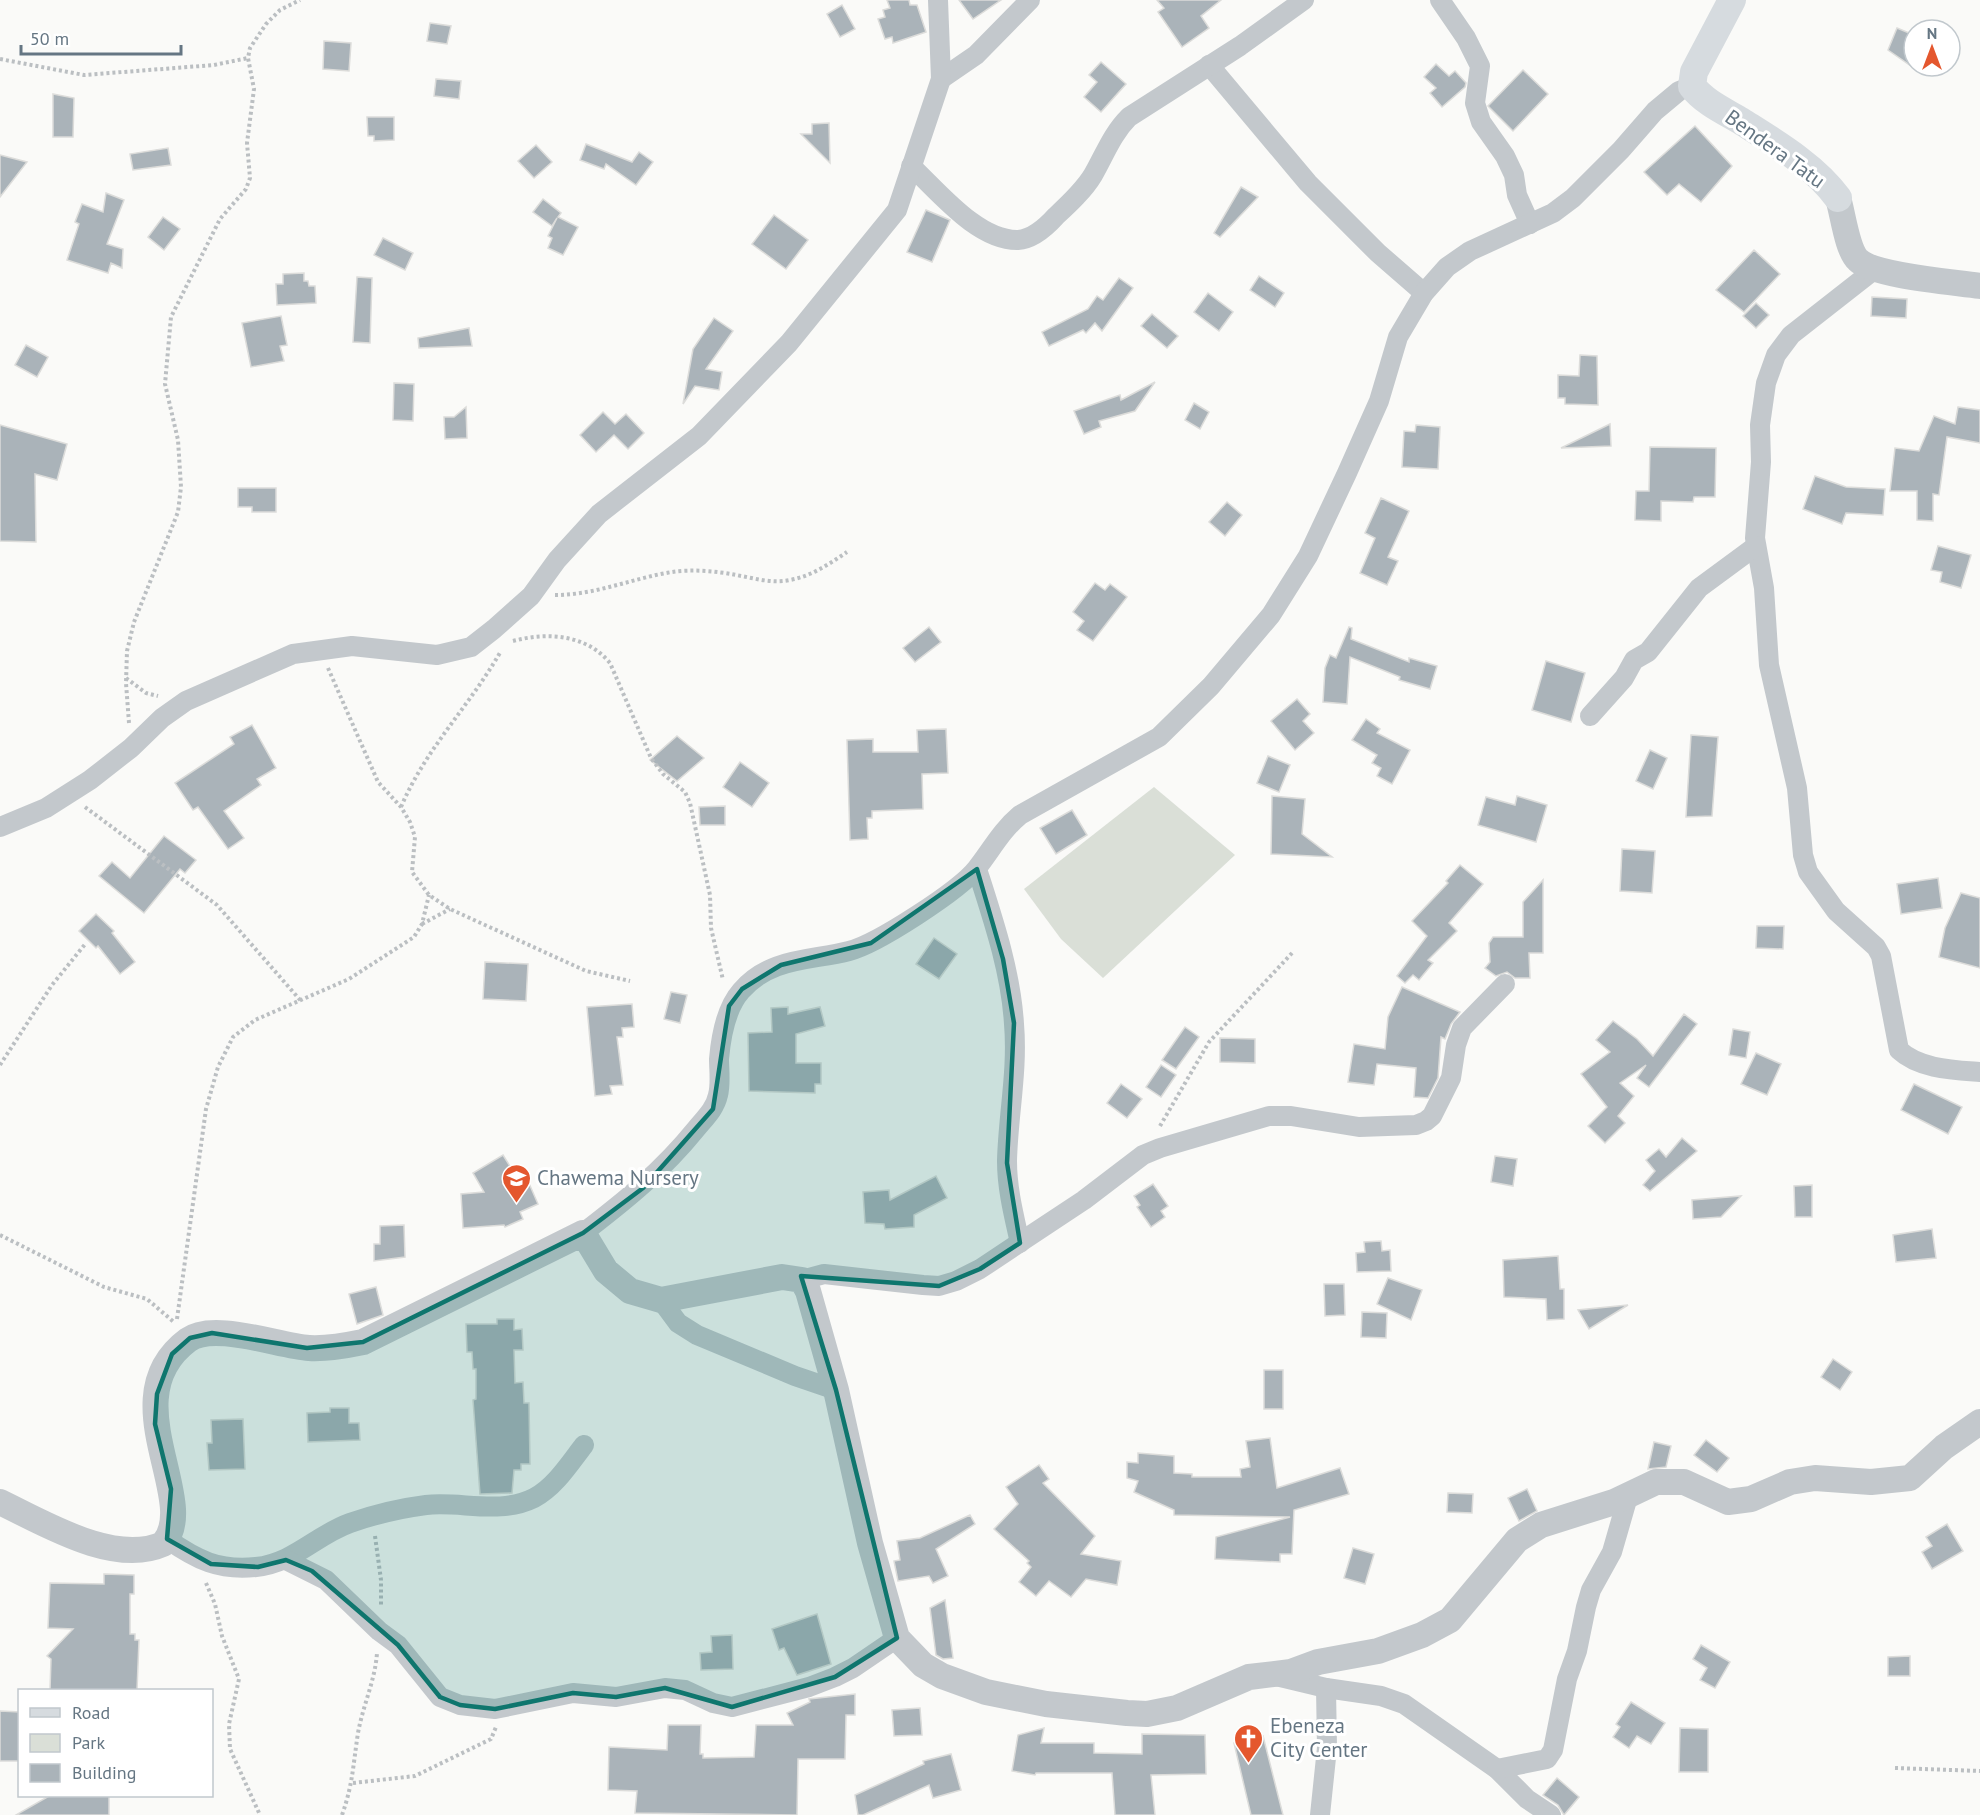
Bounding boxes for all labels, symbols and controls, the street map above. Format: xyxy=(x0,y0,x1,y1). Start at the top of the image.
scale bar xyxy=(21,18,182,56)
north arrow xyxy=(1902,18,1962,78)
text: N xyxy=(1927,23,1937,43)
text: 50 m xyxy=(30,27,69,50)
street label: Bendera Tatu xyxy=(1720,103,1831,194)
school or university icon: Chawema Nursery xyxy=(500,1162,532,1204)
place label: Chawema Nursery xyxy=(537,1164,699,1191)
legend xyxy=(18,1689,213,1797)
text: Road xyxy=(72,1701,110,1724)
place label: Ebeneza City Center xyxy=(1270,1712,1367,1763)
church icon: Ebeneza City Center xyxy=(1233,1722,1265,1764)
text: Park xyxy=(72,1731,105,1754)
text: Building xyxy=(72,1761,136,1784)

